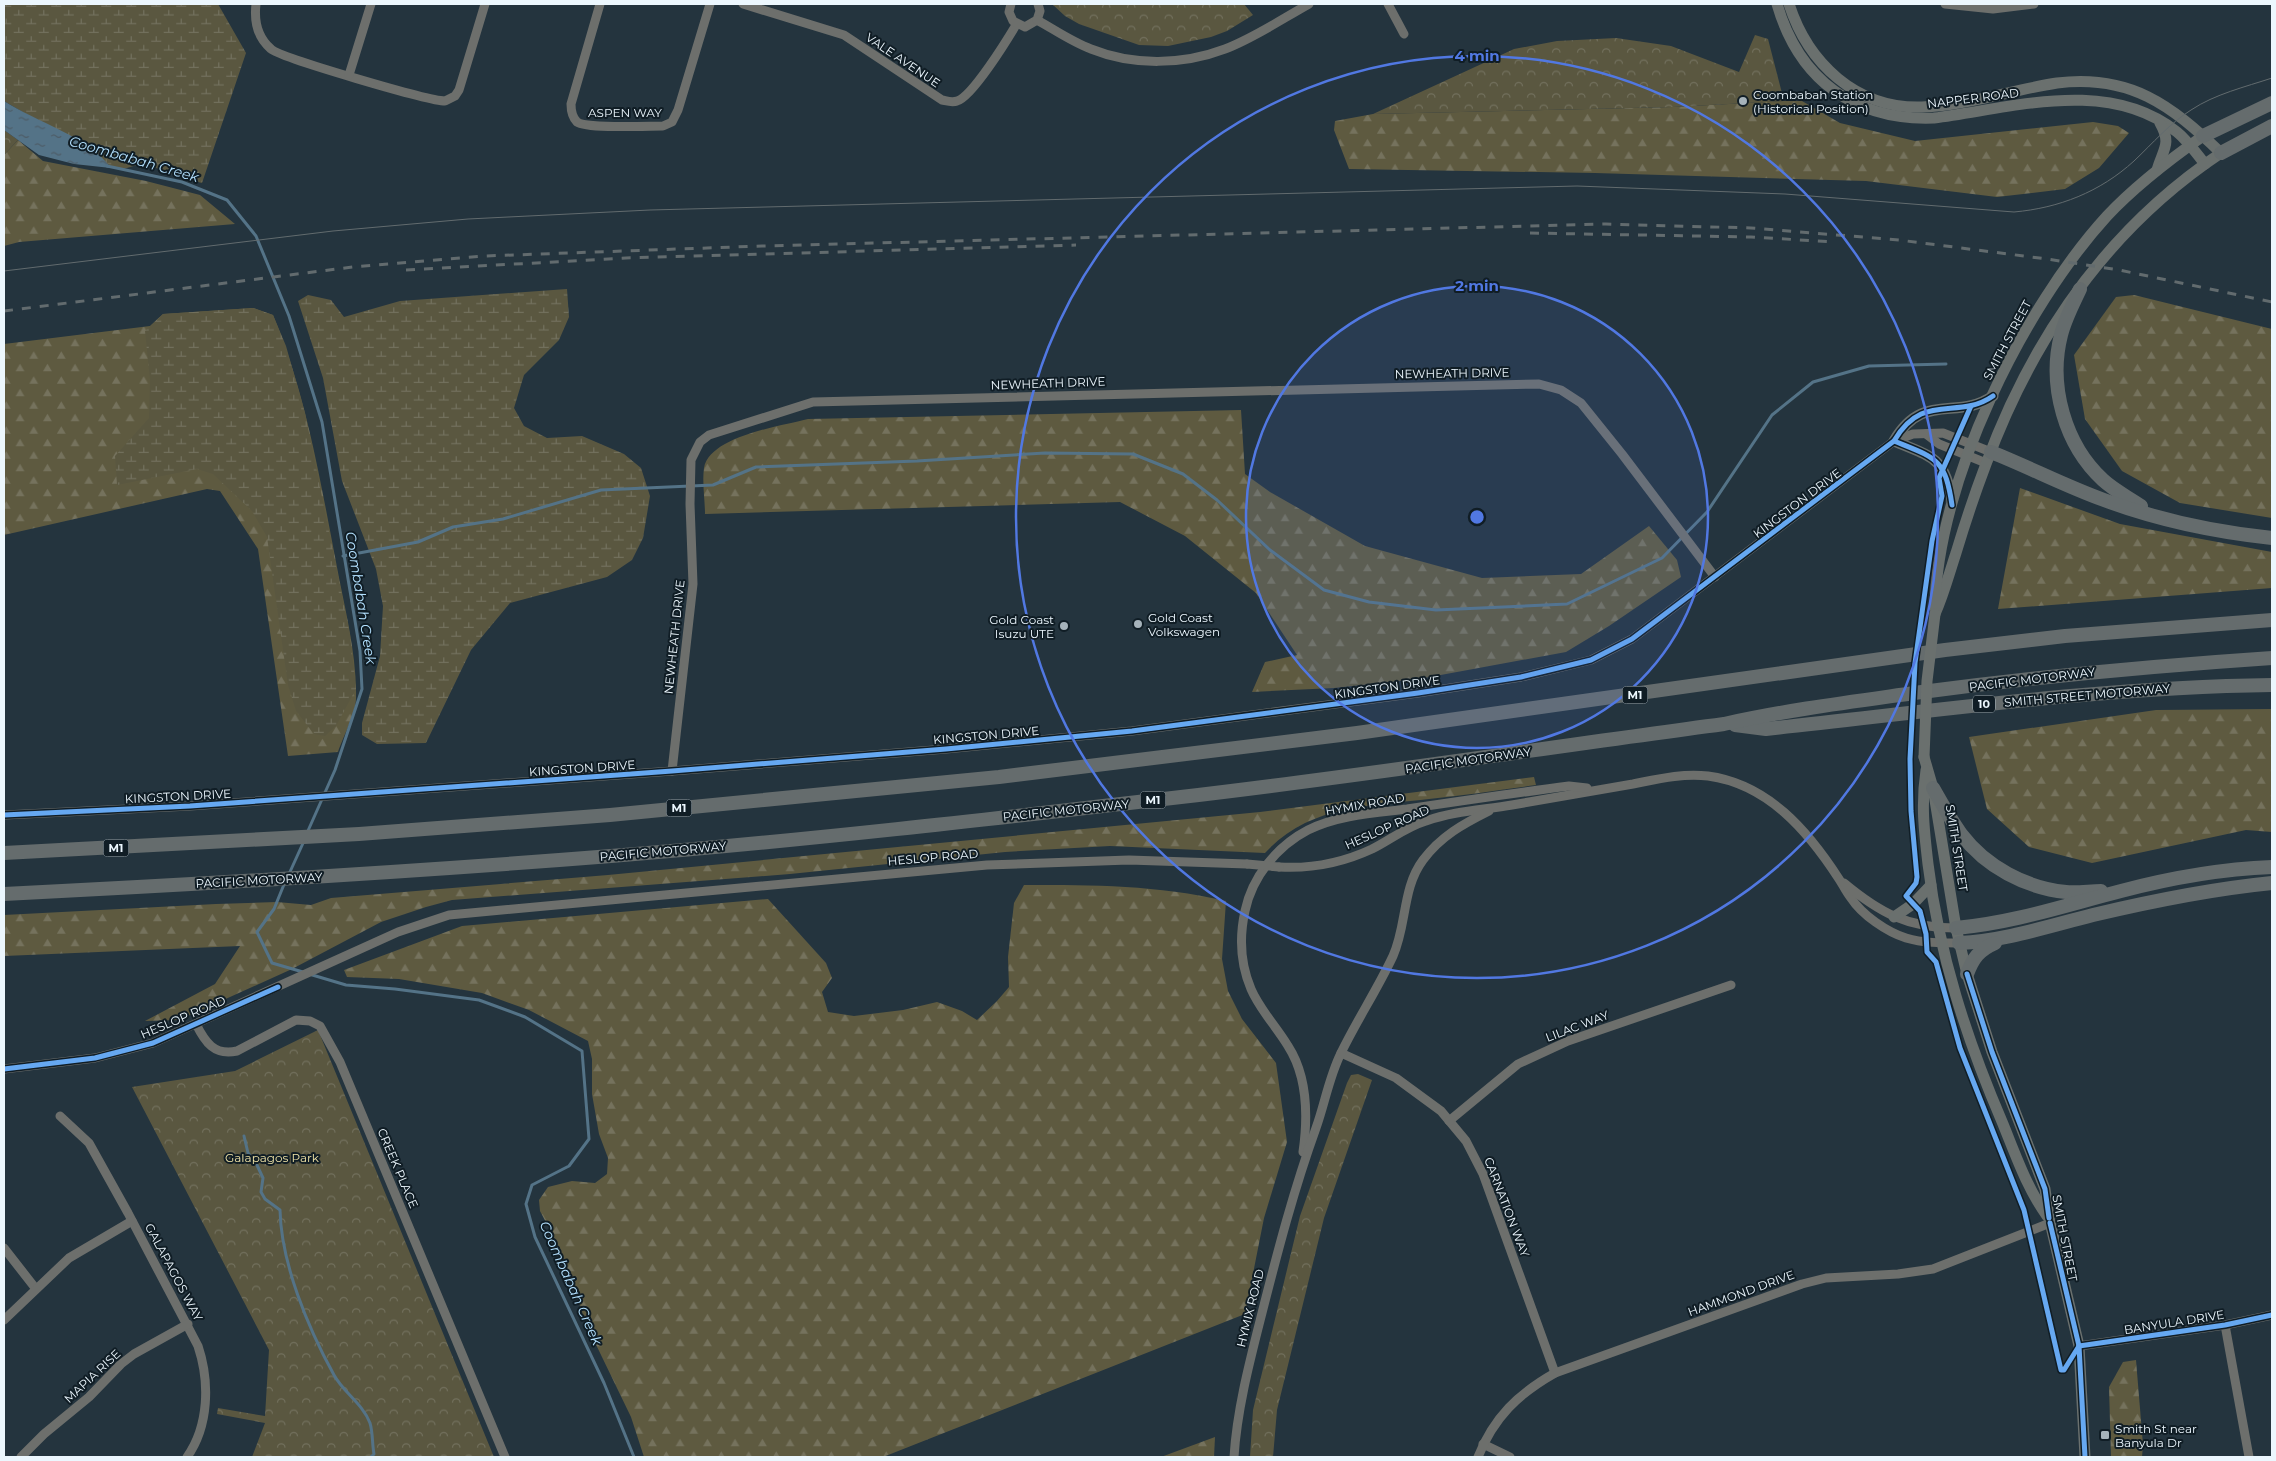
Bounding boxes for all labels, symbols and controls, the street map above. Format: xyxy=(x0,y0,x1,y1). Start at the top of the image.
street label: VALE AVENUE xyxy=(863,30,943,90)
text: 4 min xyxy=(1454,46,1500,65)
street label: NAPPER ROAD xyxy=(1926,85,2020,111)
place label: Coombabah Station (Historical Position) xyxy=(1753,87,1873,116)
marker: Coombabah Station (Historical Position) xyxy=(1737,95,1749,107)
street label: ASPEN WAY xyxy=(588,105,662,120)
water label: Coombabah Creek xyxy=(67,132,202,186)
text: 2 min xyxy=(1455,276,1499,295)
street label: SMITH STREET xyxy=(1980,298,2034,382)
street label: NEWHEATH DRIVE xyxy=(1394,364,1510,382)
street label: NEWHEATH DRIVE xyxy=(990,374,1106,392)
street label: KINGSTON DRIVE xyxy=(1750,465,1844,541)
centre of rings xyxy=(1468,508,1486,526)
water label: Coombabah Creek xyxy=(342,530,380,666)
street label: NEWHEATH DRIVE xyxy=(661,579,687,695)
place label: Gold Coast Volkswagen xyxy=(1148,610,1220,639)
place label: Gold Coast Isuzu UTE xyxy=(989,612,1054,641)
marker: Gold Coast Volkswagen xyxy=(1132,618,1144,630)
marker: Gold Coast Isuzu UTE xyxy=(1058,620,1070,632)
street label: PACIFIC MOTORWAY xyxy=(1968,664,2096,694)
street label: KINGSTON DRIVE xyxy=(1333,672,1441,702)
street label: SMITH STREET MOTORWAY xyxy=(2003,680,2171,710)
road number: M1 xyxy=(1622,686,1648,704)
road number: 10 xyxy=(1973,696,1995,712)
street label: KINGSTON DRIVE xyxy=(932,723,1040,747)
street label: PACIFIC MOTORWAY xyxy=(1404,744,1532,776)
street label: KINGSTON DRIVE xyxy=(528,757,636,779)
street label: KINGSTON DRIVE xyxy=(124,786,232,806)
street label: HYMIX ROAD xyxy=(1324,790,1406,818)
road number: M1 xyxy=(1140,792,1166,808)
street label: PACIFIC MOTORWAY xyxy=(1002,796,1130,824)
road number: M1 xyxy=(666,800,692,816)
street label: HESLOP ROAD xyxy=(1342,802,1432,852)
street label: SMITH STREET xyxy=(1943,803,1971,893)
street label: PACIFIC MOTORWAY xyxy=(599,838,727,864)
road number: M1 xyxy=(104,840,128,856)
street label: HESLOP ROAD xyxy=(887,846,979,868)
street label: PACIFIC MOTORWAY xyxy=(195,869,323,891)
street label: HESLOP ROAD xyxy=(138,992,228,1042)
street label: LILAC WAY xyxy=(1543,1007,1611,1045)
street label: CREEK PLACE xyxy=(374,1126,422,1210)
park label: Galapagos Park xyxy=(225,1150,320,1165)
street label: CARNATION WAY xyxy=(1481,1155,1533,1259)
street label: SMITH STREET xyxy=(2049,1193,2081,1283)
water label: Coombabah Creek xyxy=(536,1218,607,1348)
street label: GALAPAGOS WAY xyxy=(142,1221,206,1324)
street label: HYMIX ROAD xyxy=(1233,1267,1267,1349)
street label: HAMMOND DRIVE xyxy=(1686,1267,1796,1319)
street label: BANYULA DRIVE xyxy=(2123,1307,2225,1337)
street label: MAPIA RISE xyxy=(61,1346,123,1406)
place label: Smith St near Banyula Dr xyxy=(2115,1421,2197,1450)
marker: Smith St near Banyula Dr xyxy=(2099,1429,2111,1441)

